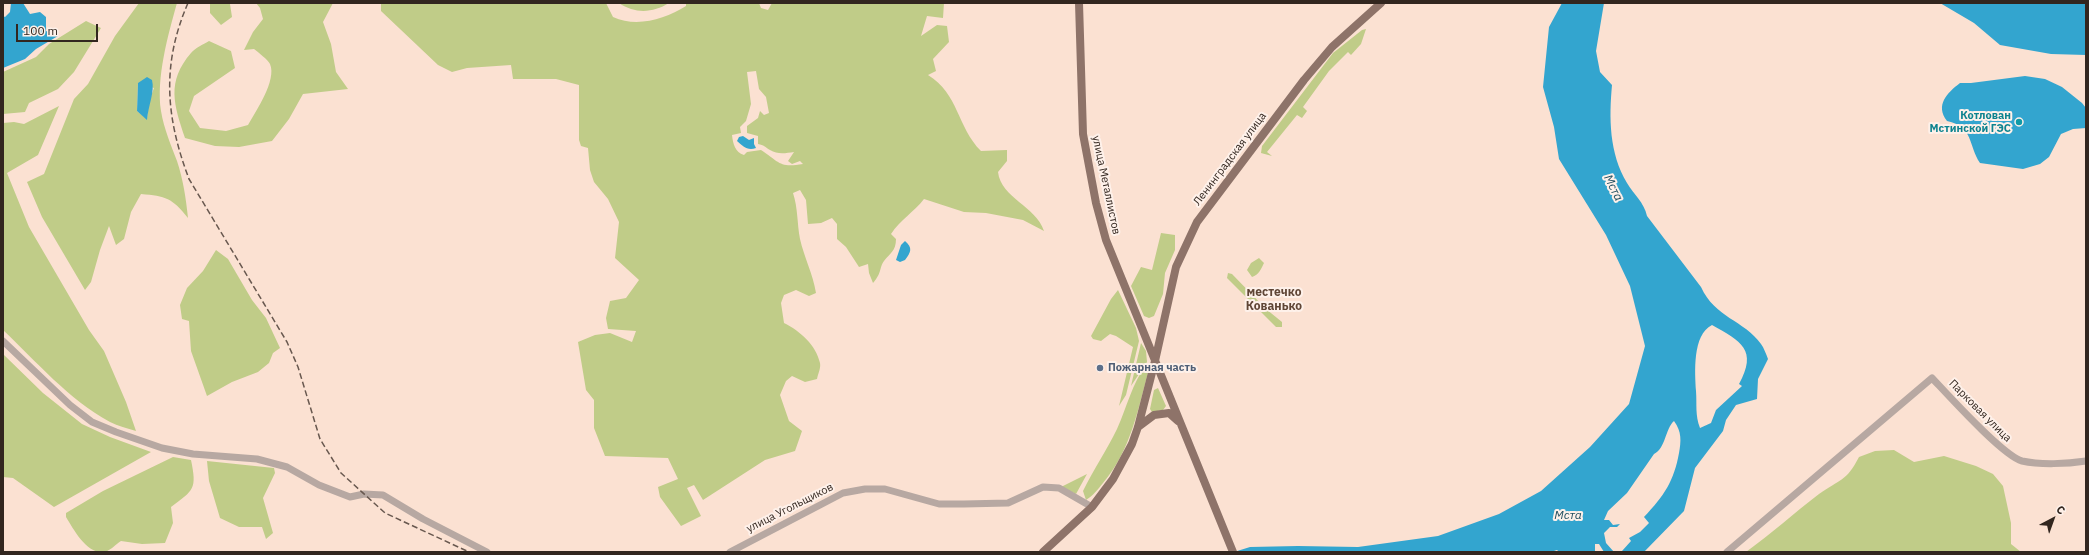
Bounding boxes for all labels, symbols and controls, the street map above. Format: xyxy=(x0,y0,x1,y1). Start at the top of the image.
scale bar xyxy=(18,16,100,42)
text: 100 m xyxy=(23,23,58,38)
place label: Котлован Мстинской ГЭС xyxy=(1930,109,2011,135)
street label: Ленинградская улица xyxy=(1191,110,1269,208)
marker: Котлован Мстинской ГЭС xyxy=(2014,117,2024,127)
street label: улица Металлистов xyxy=(1089,134,1123,236)
water label: Мста xyxy=(1600,172,1626,204)
district label: местечко Кованько xyxy=(1246,286,1302,314)
place label: Пожарная часть xyxy=(1108,361,1196,375)
marker: Пожарная часть xyxy=(1095,363,1105,373)
street label: Парковая улица xyxy=(1946,377,2014,445)
street label: улица Угольщиков xyxy=(744,480,836,536)
north arrow xyxy=(2033,499,2073,539)
text: С xyxy=(2054,502,2068,518)
water label: Мста xyxy=(1554,509,1582,523)

